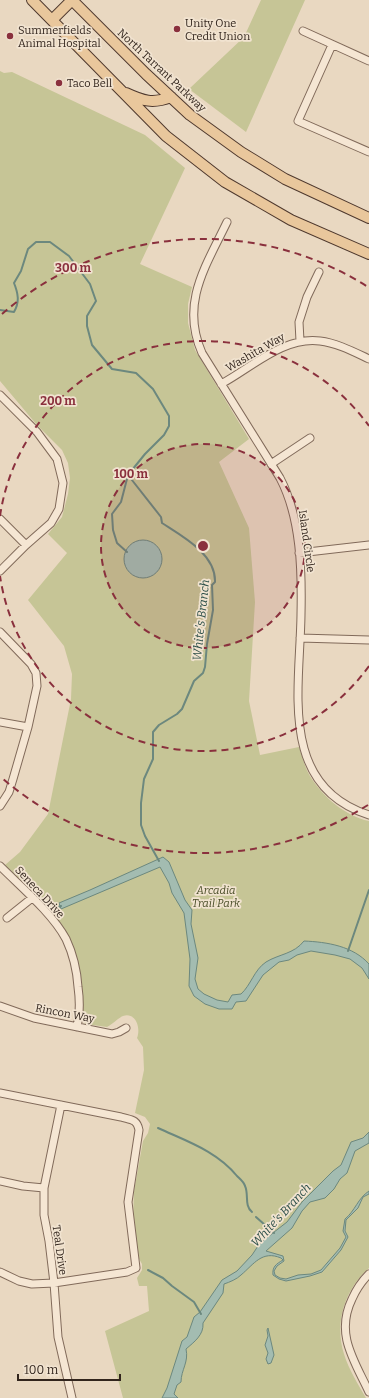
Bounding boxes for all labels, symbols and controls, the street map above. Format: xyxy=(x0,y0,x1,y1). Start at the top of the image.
place label: Unity One Credit Union xyxy=(185,17,250,43)
place label: Summerfields Animal Hospital xyxy=(18,24,101,50)
marker: Unity One Credit Union xyxy=(172,24,182,34)
street label: North Tarrant Parkway xyxy=(115,26,209,115)
marker: Summerfields Animal Hospital xyxy=(5,31,15,41)
place label: Taco Bell xyxy=(67,77,112,90)
marker: Taco Bell xyxy=(54,78,64,88)
text: 300 m xyxy=(55,261,91,275)
street label: Washita Way xyxy=(224,330,287,374)
text: 200 m xyxy=(40,394,76,408)
text: 100 m xyxy=(114,467,149,481)
street label: Island Circle xyxy=(296,509,317,573)
centre of rings xyxy=(196,539,210,553)
water label: White's Branch xyxy=(190,579,212,661)
street label: Seneca Drive xyxy=(12,864,67,921)
park label: Arcadia Trail Park xyxy=(192,884,241,910)
street label: Rincon Way xyxy=(34,1001,96,1026)
water label: White's Branch xyxy=(248,1180,314,1250)
street label: Teal Drive xyxy=(50,1224,69,1276)
scale bar xyxy=(18,1356,120,1382)
text: 100 m xyxy=(24,1363,59,1377)

